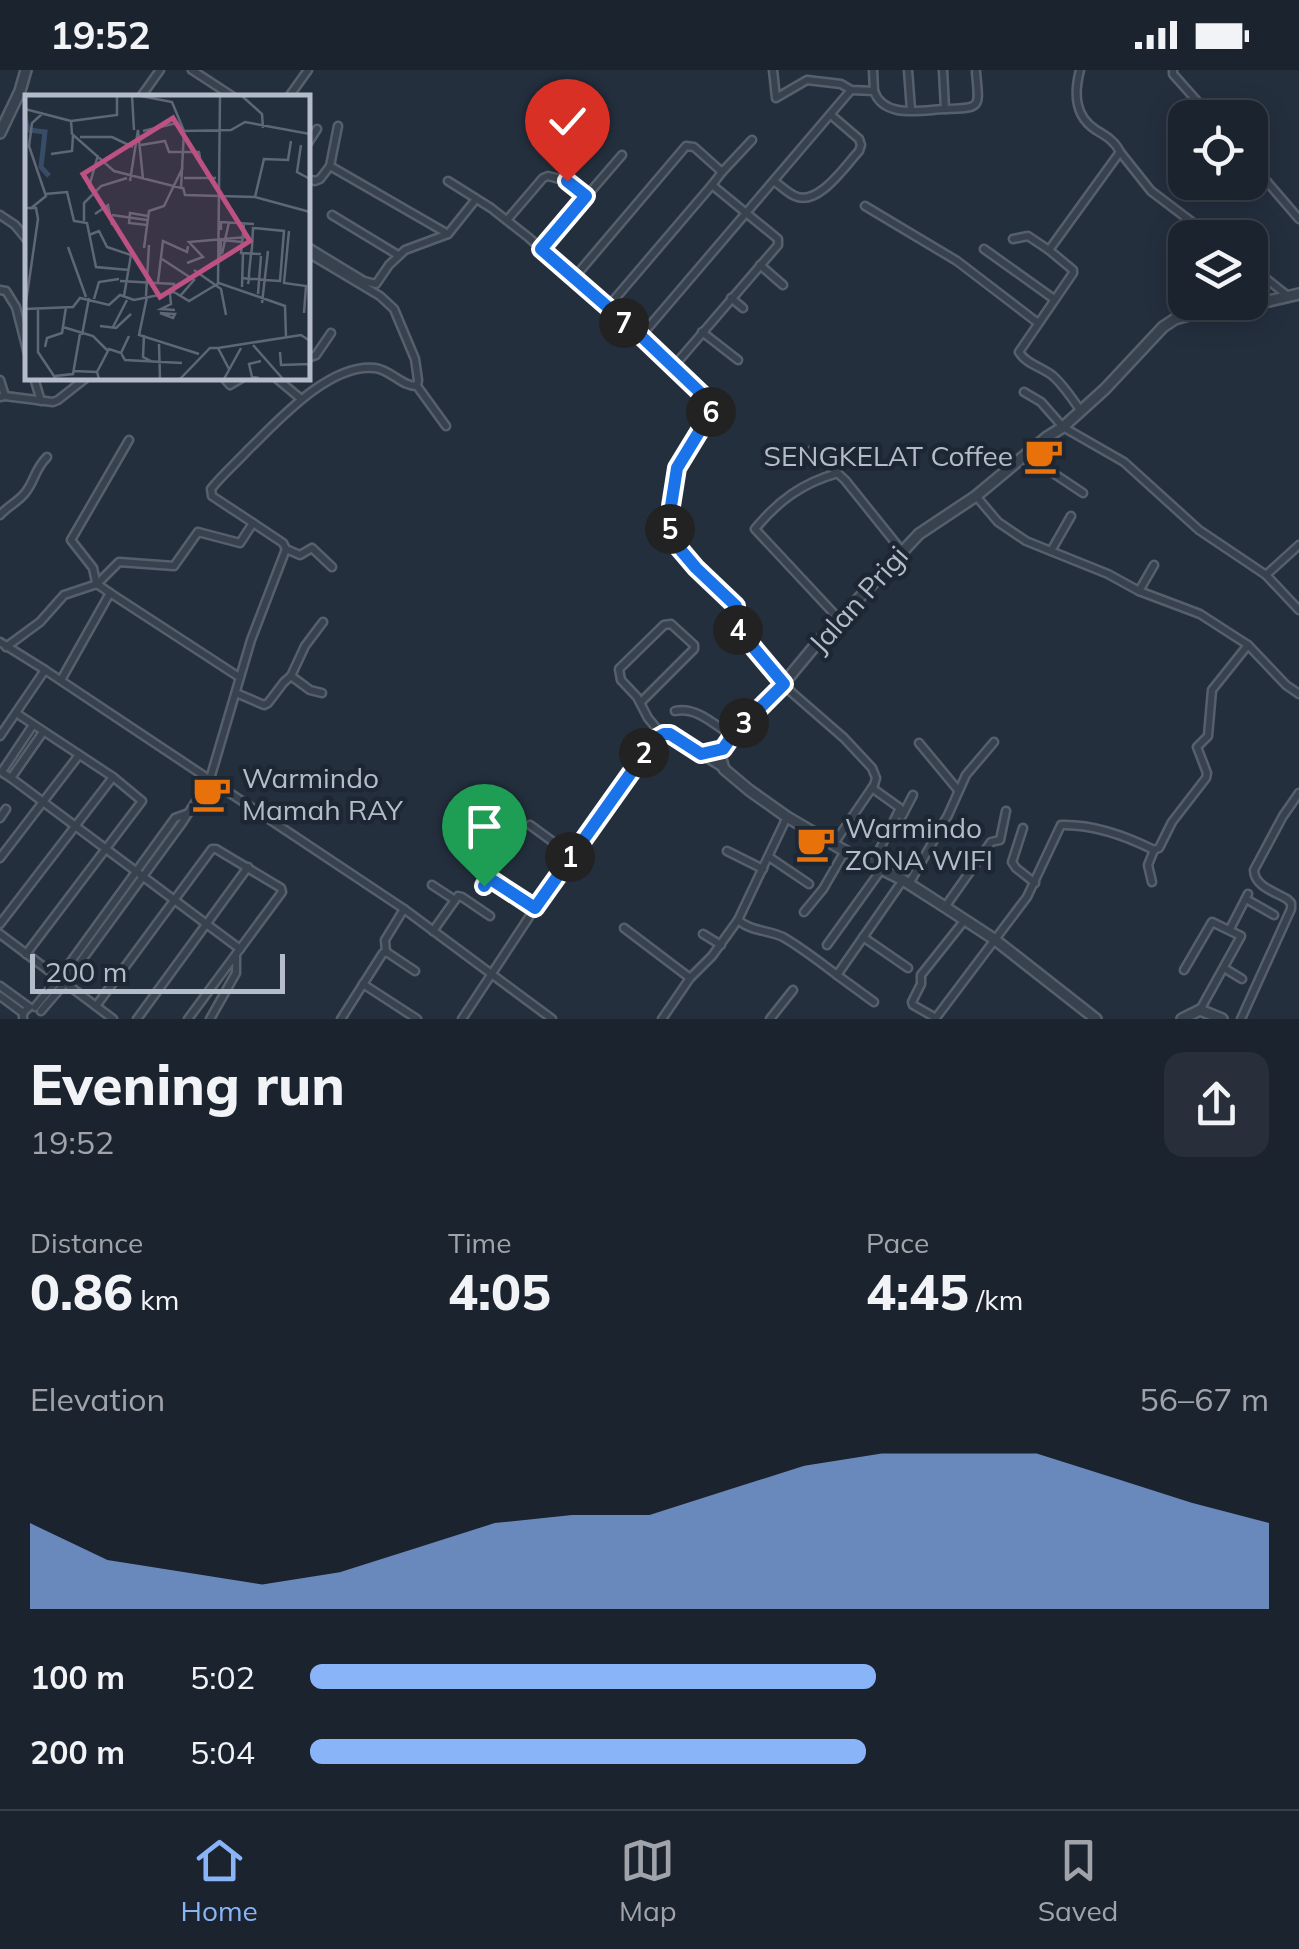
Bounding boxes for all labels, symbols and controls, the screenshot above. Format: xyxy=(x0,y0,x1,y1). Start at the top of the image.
text: 19:52 xyxy=(50,11,151,59)
pin xyxy=(525,79,610,182)
icon: check xyxy=(540,94,595,149)
inset map xyxy=(25,95,310,380)
map controls xyxy=(1168,100,1268,320)
button: locate xyxy=(1168,100,1268,200)
button: layers xyxy=(1168,220,1268,320)
pin: 7 xyxy=(599,298,649,348)
text: 7 xyxy=(616,305,632,340)
pin: 6 xyxy=(686,387,736,437)
text: 6 xyxy=(703,394,719,429)
cafe icon: SENGKELAT Coffee xyxy=(1022,434,1064,476)
place label: SENGKELAT Coffee xyxy=(764,438,1013,473)
pin: 5 xyxy=(645,504,695,554)
text: 5 xyxy=(662,511,678,546)
street label: Jalan Prigi xyxy=(801,538,915,660)
pin: 4 xyxy=(713,605,763,655)
text: 4 xyxy=(730,612,746,647)
pin: 3 xyxy=(719,698,769,748)
text: 3 xyxy=(736,705,752,740)
pin: 2 xyxy=(619,728,669,778)
text: 2 xyxy=(636,735,652,770)
place label: Warmindo Mamah RAY xyxy=(242,760,404,827)
cafe icon: Warmindo Mamah RAY xyxy=(191,772,233,814)
pin xyxy=(442,784,527,887)
icon: arrive xyxy=(457,799,512,854)
place label: Warmindo ZONA WIFI xyxy=(845,810,993,877)
cafe icon: Warmindo ZONA WIFI xyxy=(794,822,836,864)
pin: 1 xyxy=(545,832,595,882)
text: 1 xyxy=(562,839,578,874)
scale bar xyxy=(30,949,285,994)
text: 200 m xyxy=(45,954,127,989)
text: Evening run xyxy=(30,1050,345,1119)
button: share xyxy=(1164,1052,1269,1157)
text: 19:52 xyxy=(30,1122,114,1162)
text: Distance xyxy=(30,1225,143,1260)
text: Time xyxy=(448,1225,511,1260)
text: Pace xyxy=(866,1225,929,1260)
text: 0.86 xyxy=(30,1260,133,1323)
text: 4:05 xyxy=(448,1260,551,1323)
text: 4:45 xyxy=(866,1260,969,1323)
text: km xyxy=(133,1282,179,1317)
text: /km xyxy=(969,1282,1023,1317)
text: Elevation xyxy=(30,1379,165,1419)
text: 56–67 m xyxy=(1140,1379,1269,1419)
text: 100 m xyxy=(30,1657,125,1697)
text: 5:02 xyxy=(190,1657,255,1697)
text: 200 m xyxy=(30,1732,125,1772)
text: 5:04 xyxy=(190,1732,255,1772)
tab: Home xyxy=(181,1833,258,1928)
tab: Map xyxy=(619,1833,677,1928)
tab: Saved xyxy=(1038,1833,1118,1928)

